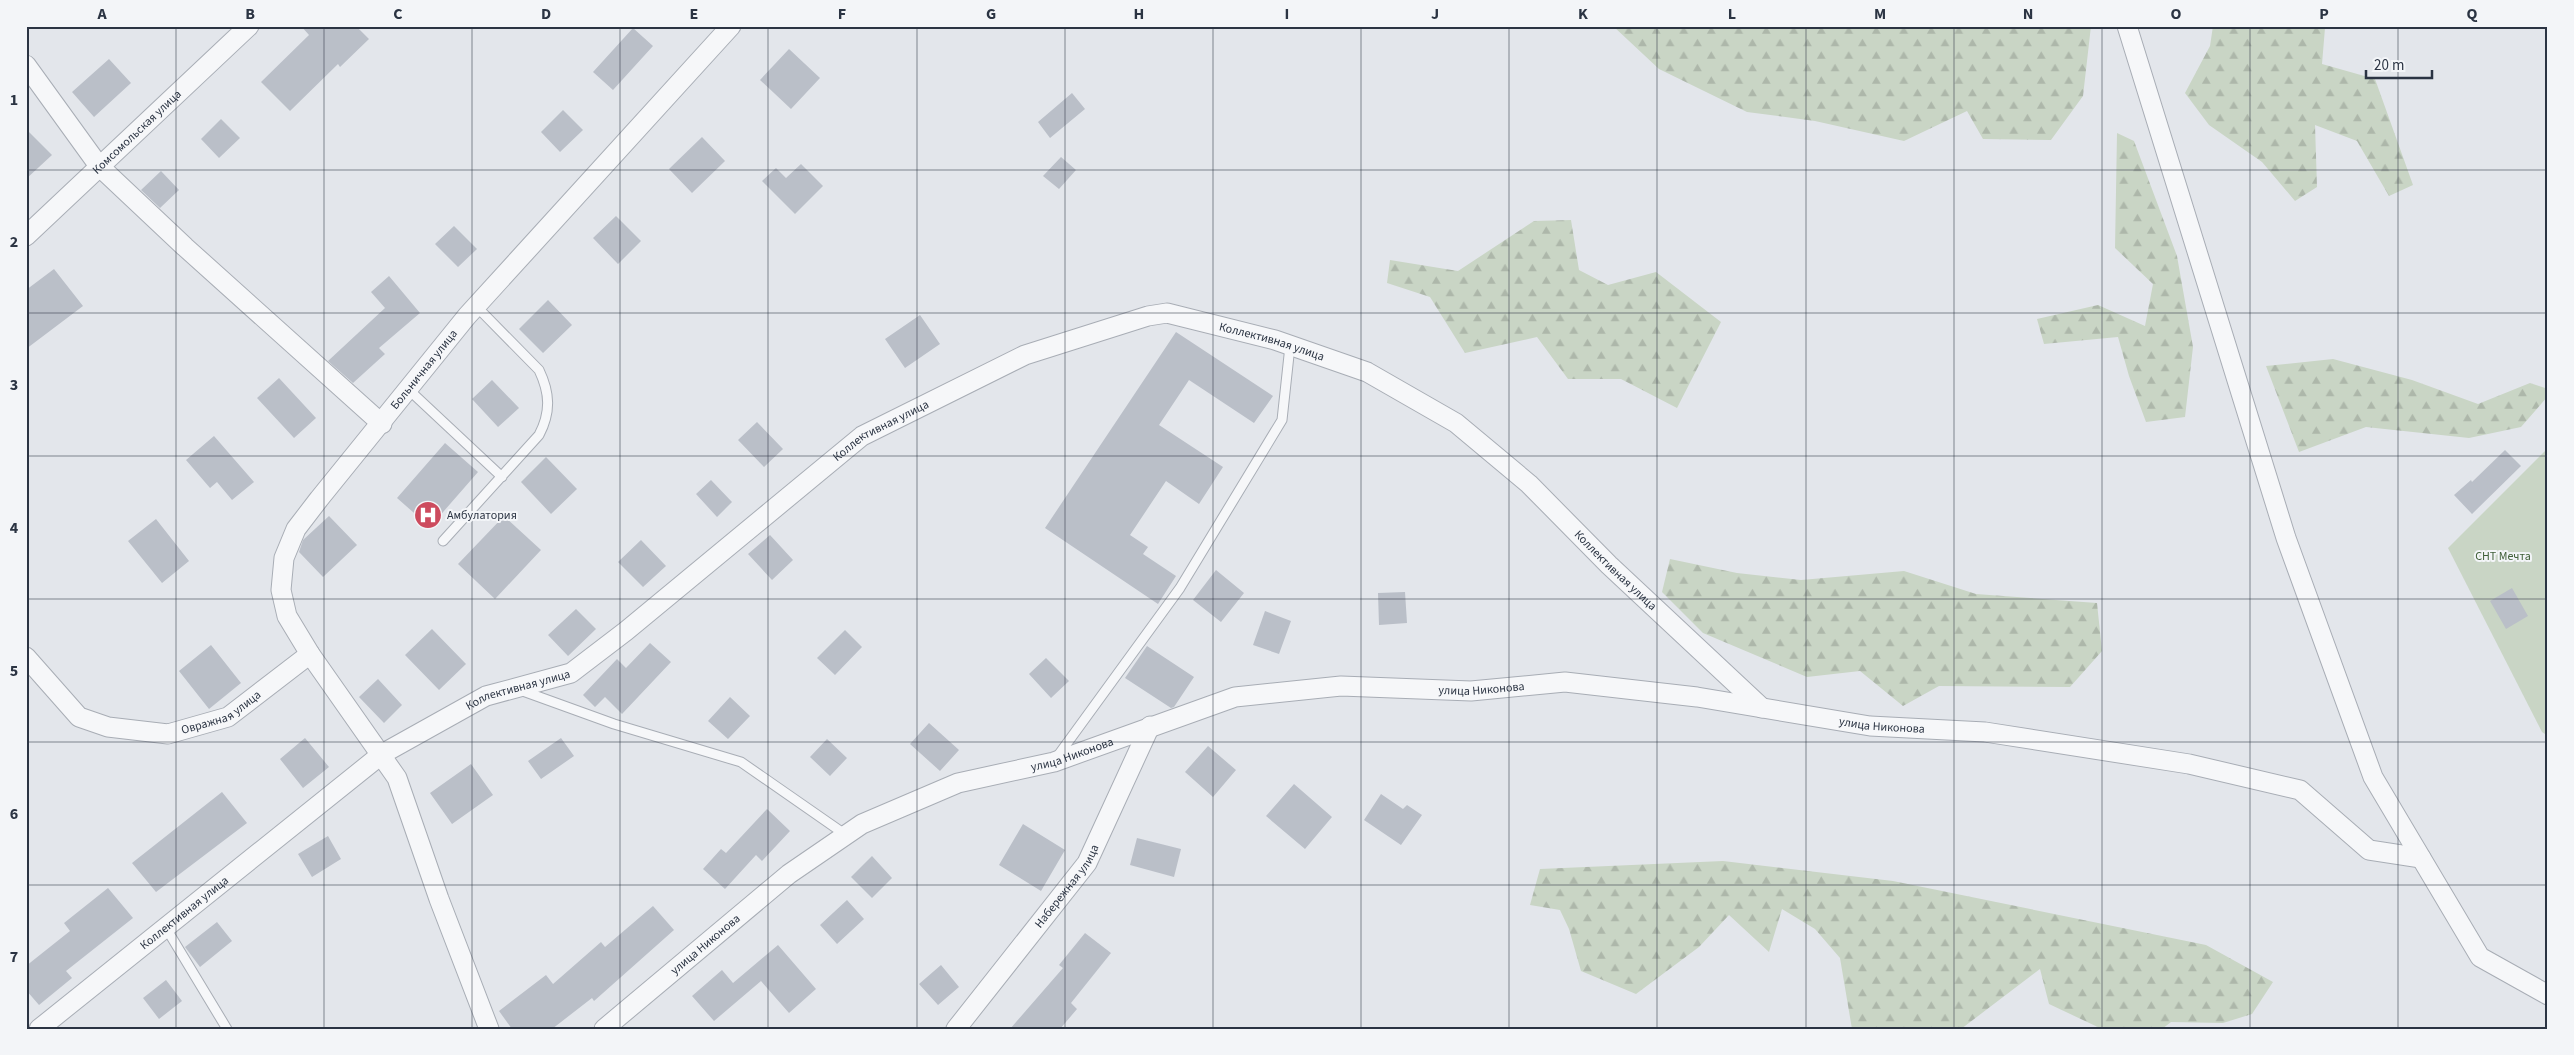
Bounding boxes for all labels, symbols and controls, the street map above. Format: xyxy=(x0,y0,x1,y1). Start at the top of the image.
text: A xyxy=(96,3,107,25)
text: B xyxy=(245,3,255,25)
text: C xyxy=(393,3,403,25)
text: D xyxy=(541,3,551,25)
text: E xyxy=(690,3,698,25)
text: F xyxy=(838,3,846,25)
text: G xyxy=(986,3,996,25)
text: H xyxy=(1134,3,1144,25)
text: I xyxy=(1285,3,1289,25)
text: J xyxy=(1431,3,1439,25)
text: K xyxy=(1578,3,1588,25)
text: L xyxy=(1728,3,1736,25)
text: M xyxy=(1874,3,1886,25)
text: N xyxy=(2023,3,2033,25)
text: O xyxy=(2171,3,2182,25)
text: P xyxy=(2319,3,2329,25)
text: Q xyxy=(2467,3,2478,25)
scale bar xyxy=(2366,48,2433,80)
text: 20 m xyxy=(2374,55,2404,76)
street label: Комсомольская улица xyxy=(88,86,185,178)
text: 1 xyxy=(10,89,18,111)
text: 2 xyxy=(10,231,18,253)
street label: Коллективная улица xyxy=(1217,318,1327,365)
street label: Больничная улица xyxy=(386,326,461,413)
text: 3 xyxy=(10,374,18,396)
street label: Коллективная улица xyxy=(829,396,932,465)
hospital icon: Амбулатория xyxy=(413,500,443,530)
place label: Амбулатория xyxy=(447,507,517,524)
text: 4 xyxy=(10,517,19,539)
street label: Коллективная улица xyxy=(1570,526,1661,614)
park label: СНТ Мечта xyxy=(2475,548,2531,565)
text: 5 xyxy=(10,660,18,682)
street label: Коллективная улица xyxy=(462,665,572,714)
street label: улица Никонова xyxy=(1438,677,1525,700)
street label: Овражная улица xyxy=(179,686,264,738)
street label: улица Никонова xyxy=(1838,712,1925,737)
street label: улица Никонова xyxy=(1029,733,1116,775)
text: 6 xyxy=(10,803,18,825)
street label: Набережная улица xyxy=(1030,842,1103,931)
street label: Коллективная улица xyxy=(136,872,232,953)
street label: улица Никонова xyxy=(667,910,744,978)
text: 7 xyxy=(10,946,18,968)

